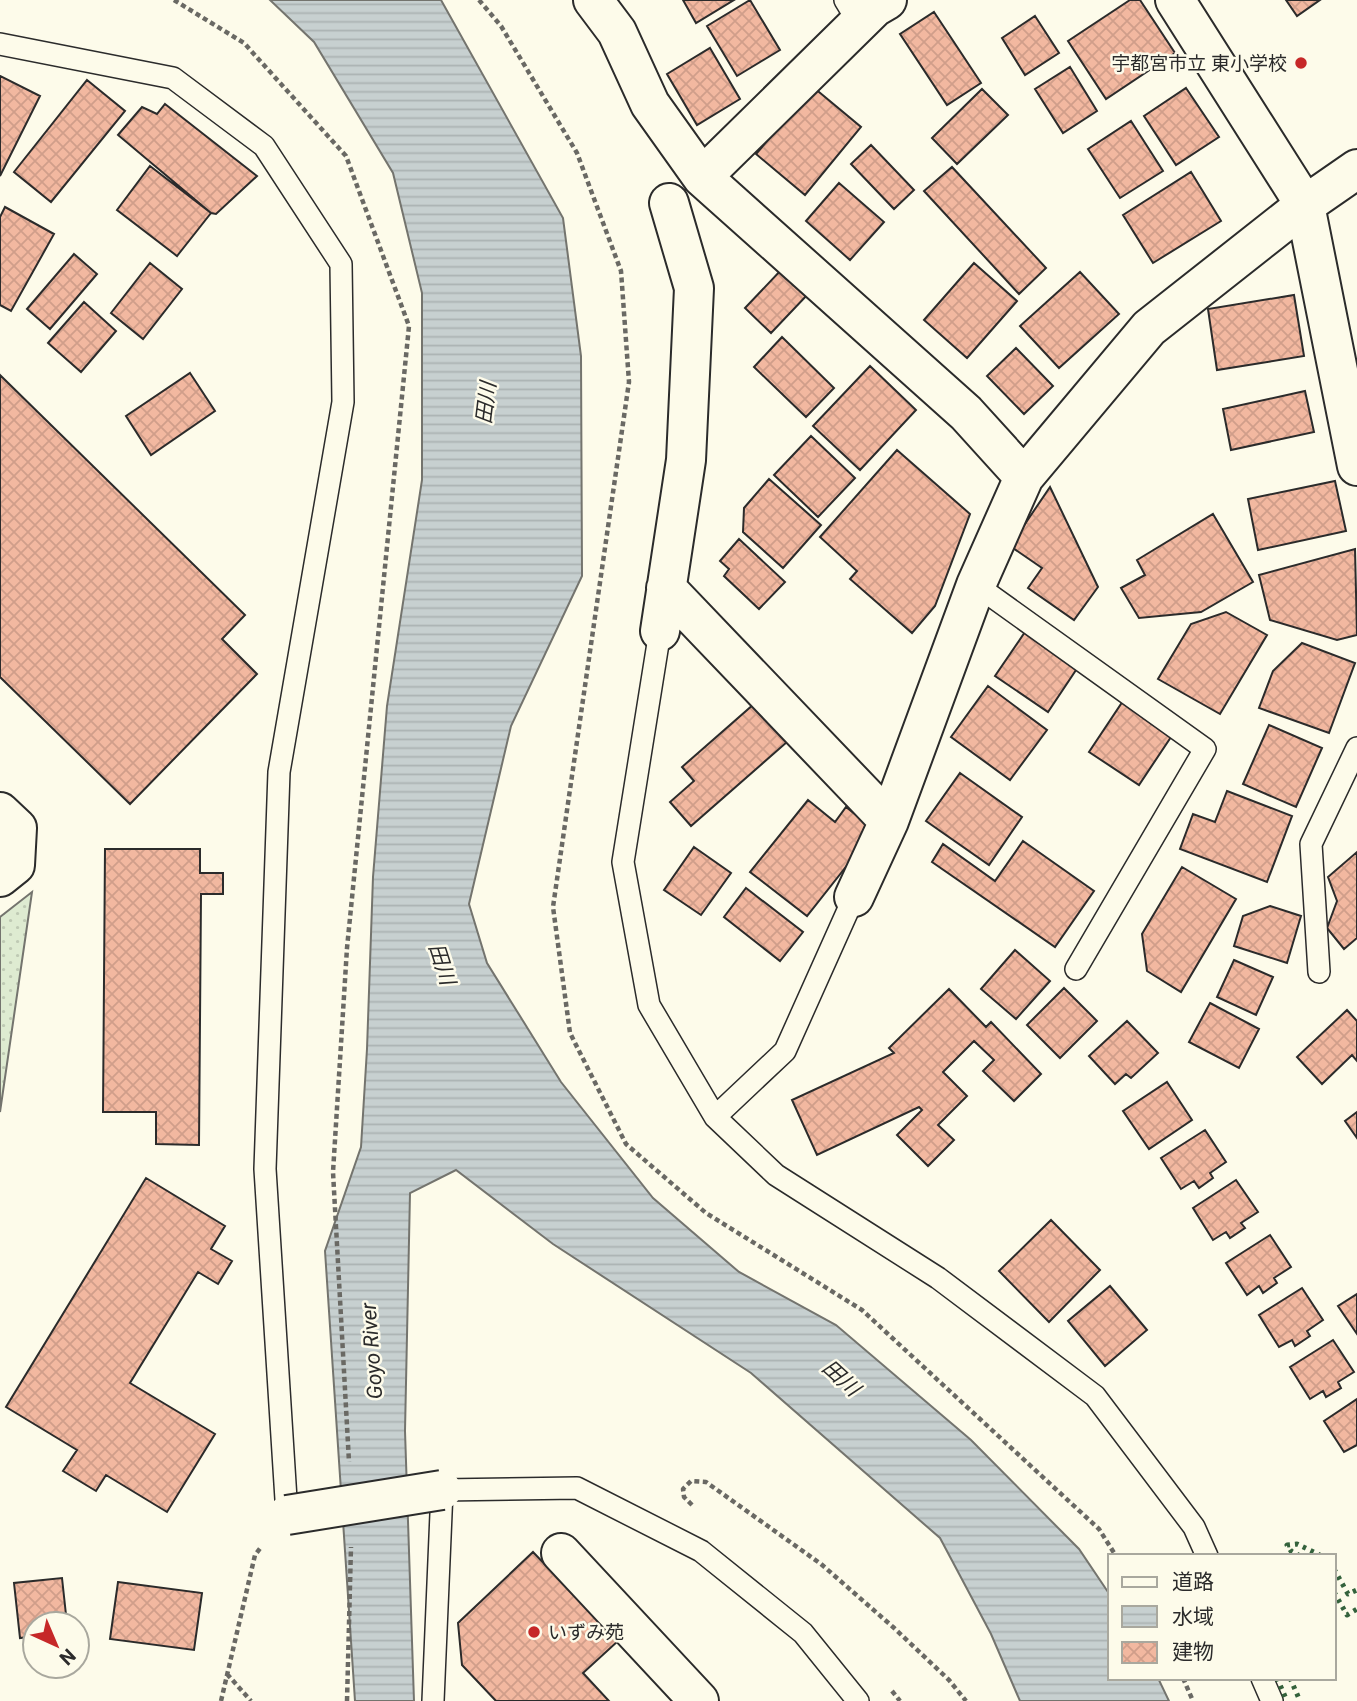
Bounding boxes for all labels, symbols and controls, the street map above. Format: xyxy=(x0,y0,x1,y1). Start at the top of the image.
place label: 宇都宮市立 東小学校 xyxy=(1111,52,1287,75)
marker: 宇都宮市立 東小学校 xyxy=(1293,55,1309,71)
water label: 田川 xyxy=(472,379,501,425)
water label: 田川 xyxy=(424,940,461,990)
water label: Goyo River xyxy=(357,1301,387,1400)
water label: 田川 xyxy=(817,1355,866,1402)
legend xyxy=(1108,1554,1336,1680)
text: 道路 xyxy=(1172,1570,1214,1594)
text: 水域 xyxy=(1172,1605,1214,1629)
north arrow xyxy=(21,1610,91,1680)
place label: いずみ苑 xyxy=(548,1621,624,1644)
marker: いずみ苑 xyxy=(526,1624,542,1640)
text: 建物 xyxy=(1172,1640,1214,1664)
text: N xyxy=(55,1644,80,1670)

